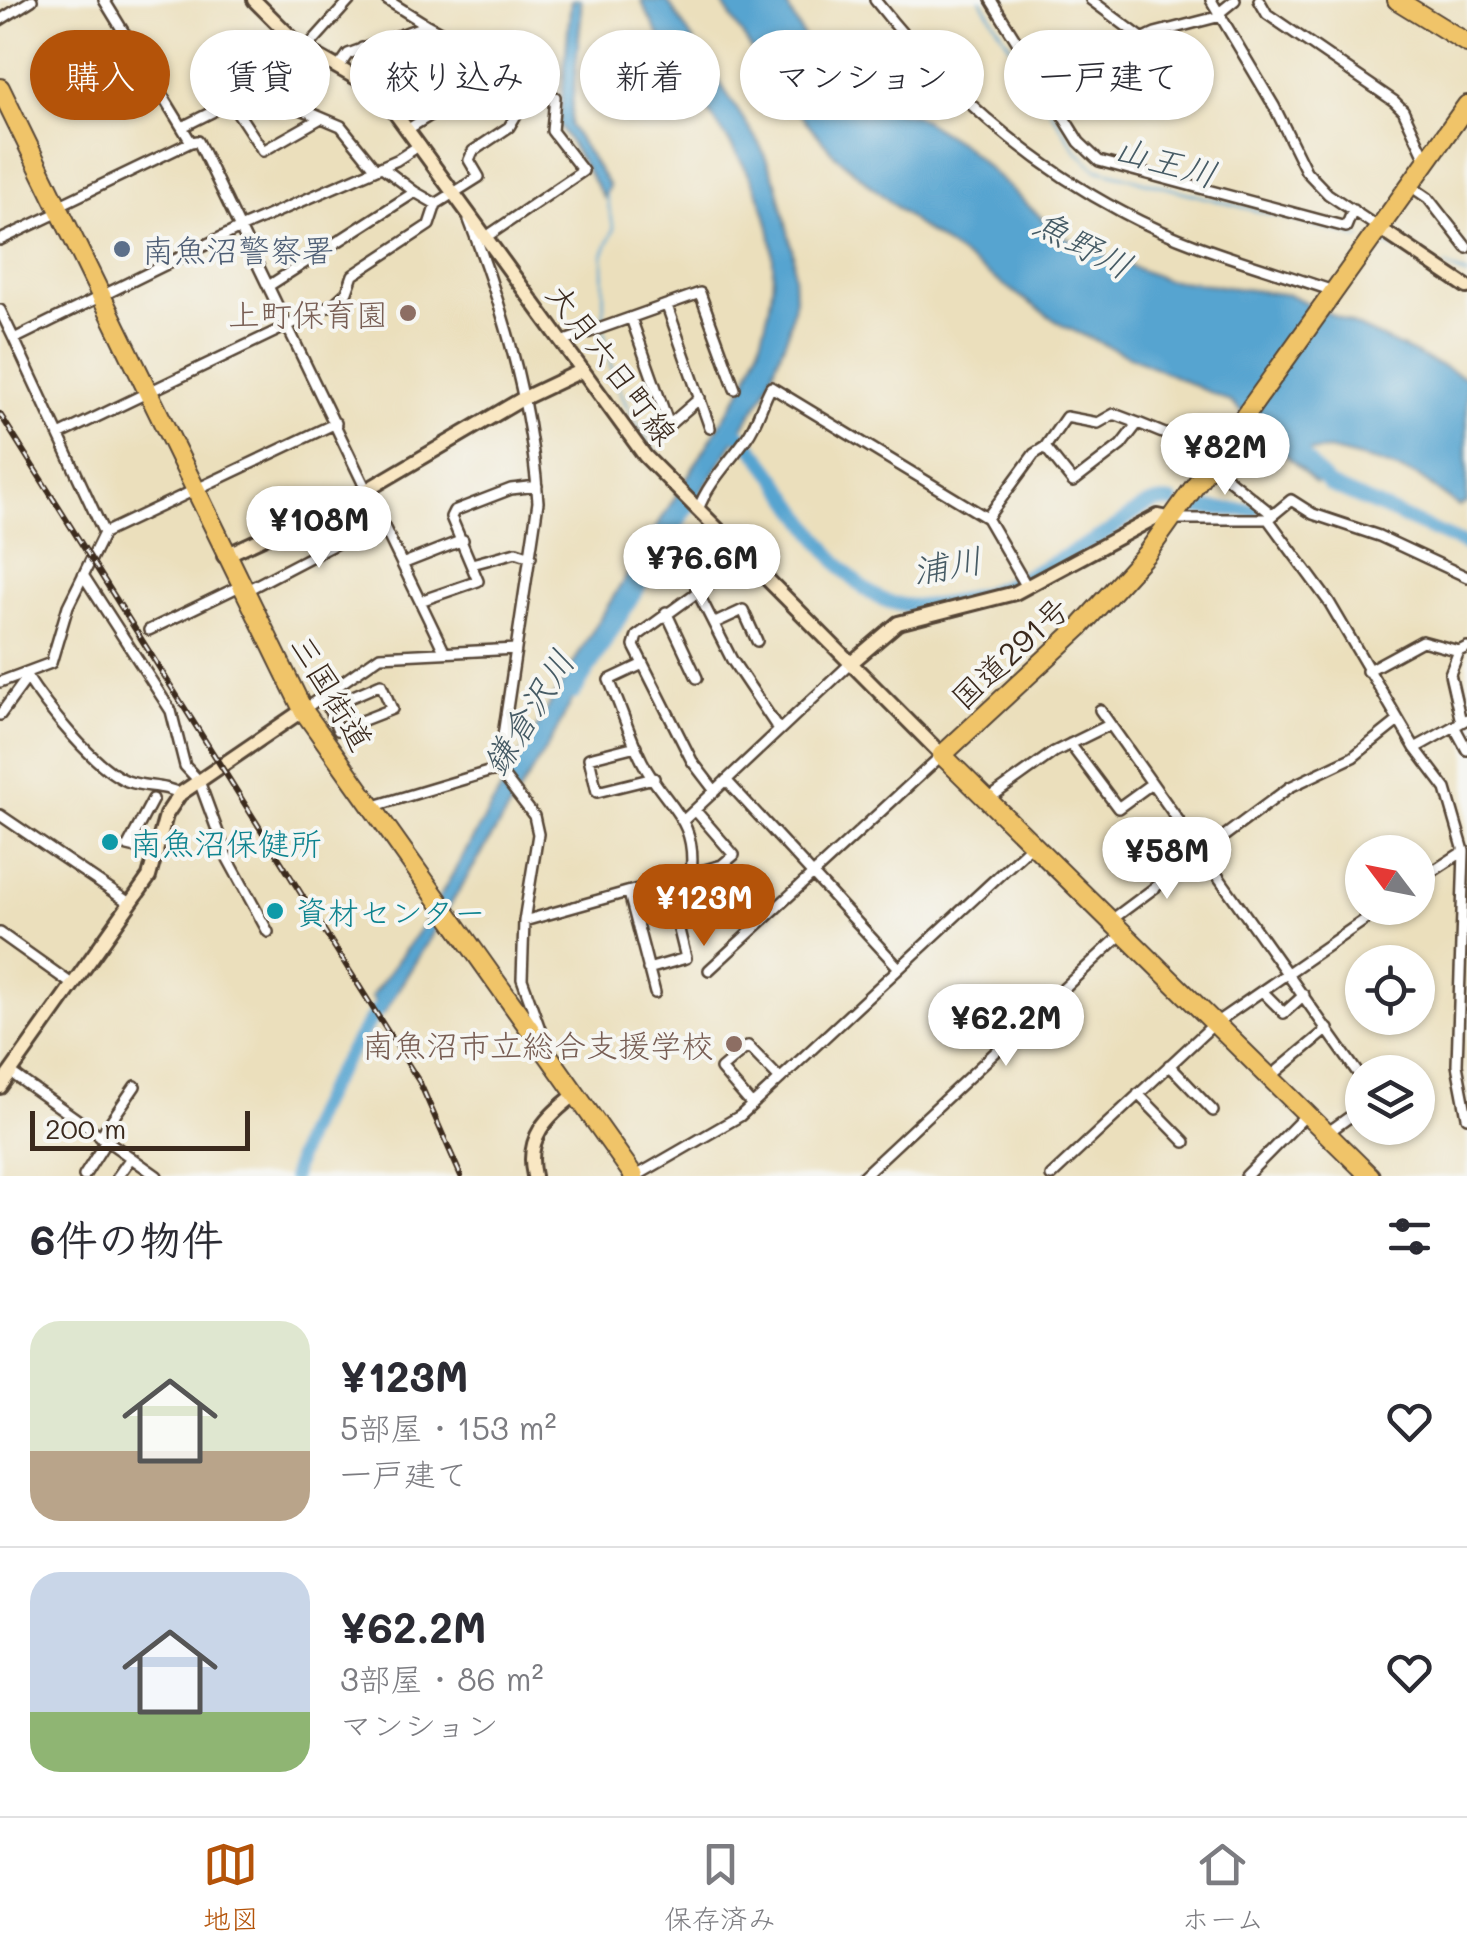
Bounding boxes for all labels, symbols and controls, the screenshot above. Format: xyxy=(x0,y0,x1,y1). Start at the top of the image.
chip: 購入 xyxy=(30,30,170,120)
chip: 賃貸 xyxy=(190,30,330,120)
chip: 絞り込み xyxy=(350,30,560,120)
chip: 新着 xyxy=(580,30,720,120)
chip: マンション xyxy=(740,30,984,120)
chip: 一戸建て xyxy=(1004,30,1214,120)
water label: 山王川 xyxy=(1109,123,1223,197)
water label: 魚野川 xyxy=(1027,198,1141,288)
place label: 南魚沼警察署 xyxy=(142,228,334,270)
marker: 南魚沼警察署 xyxy=(111,238,133,260)
street label: 大月六日町線 xyxy=(538,274,688,452)
place label: 上町保育園 xyxy=(228,292,388,334)
marker: 上町保育園 xyxy=(397,302,419,324)
pin: ¥82M xyxy=(1166,413,1284,498)
text: ¥82M xyxy=(1183,424,1267,466)
pin: ¥108M xyxy=(249,486,389,571)
text: ¥108M xyxy=(268,497,370,539)
pin: ¥76.6M xyxy=(621,524,783,609)
text: ¥76.6M xyxy=(645,535,759,577)
water label: 浦川 xyxy=(909,535,985,593)
street label: 国道291号 xyxy=(941,586,1077,718)
street label: 三国街道 xyxy=(282,626,384,758)
water label: 鎌倉沢川 xyxy=(470,640,584,784)
pin: ¥58M xyxy=(1108,817,1226,902)
place label: 南魚沼保健所 xyxy=(130,821,322,863)
text: ¥58M xyxy=(1124,828,1210,870)
marker: 南魚沼保健所 xyxy=(99,831,121,853)
north arrow xyxy=(1345,835,1435,925)
map controls xyxy=(1345,835,1435,1145)
pin: ¥123M xyxy=(634,864,774,949)
text: ¥123M xyxy=(655,875,753,917)
place label: 資材センター xyxy=(295,890,486,932)
marker: 資材センター xyxy=(264,900,286,922)
button: locate xyxy=(1345,945,1435,1035)
pin: ¥62.2M xyxy=(925,984,1087,1069)
text: ¥62.2M xyxy=(950,995,1062,1037)
place label: 南魚沼市立総合支援学校 xyxy=(362,1023,714,1065)
marker: 南魚沼市立総合支援学校 xyxy=(723,1033,745,1055)
button: layers xyxy=(1345,1055,1435,1145)
scale bar xyxy=(30,1106,250,1150)
text: 200 m xyxy=(45,1110,126,1146)
icon: filters xyxy=(1382,1209,1437,1264)
text: 6件の物件 xyxy=(30,1211,223,1266)
text: ¥123M xyxy=(340,1348,469,1403)
icon: home xyxy=(110,1361,230,1481)
icon: heart xyxy=(1382,1394,1437,1449)
text: 5部屋 · 153 m² xyxy=(340,1406,557,1448)
text: 一戸建て xyxy=(340,1452,468,1494)
text: ¥62.2M xyxy=(340,1599,487,1654)
icon: home xyxy=(110,1612,230,1732)
icon: heart xyxy=(1382,1645,1437,1700)
text: 3部屋 · 86 m² xyxy=(340,1657,544,1699)
text: マンション xyxy=(340,1703,499,1745)
tab: 地図 xyxy=(203,1837,259,1937)
tab: 保存済み xyxy=(664,1837,776,1937)
tab: ホーム xyxy=(1181,1837,1264,1937)

